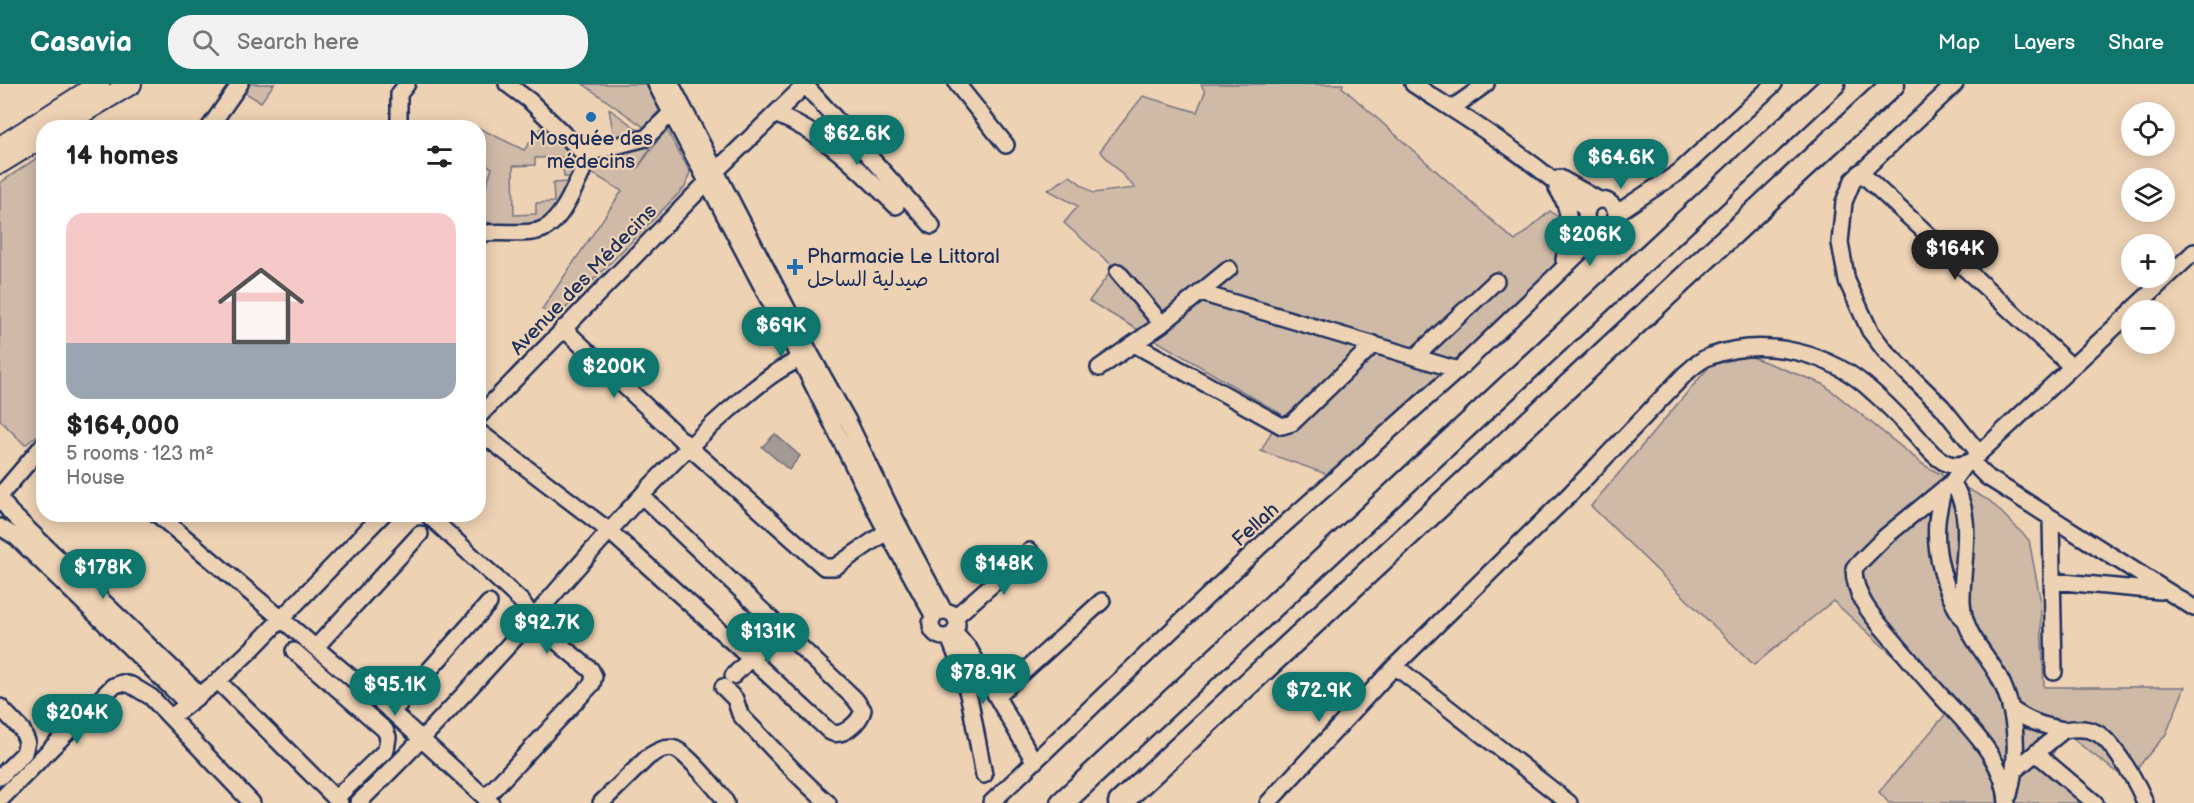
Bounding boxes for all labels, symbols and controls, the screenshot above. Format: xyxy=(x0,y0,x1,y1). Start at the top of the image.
search box xyxy=(168,15,588,69)
text: Casavia xyxy=(30,26,132,59)
icon: search xyxy=(189,26,222,59)
text: Search here xyxy=(237,29,359,56)
text: Map xyxy=(1938,30,1980,55)
text: Layers xyxy=(2013,30,2075,55)
text: Share xyxy=(2108,30,2164,55)
map controls xyxy=(2121,102,2175,354)
button: locate xyxy=(2121,102,2175,156)
marker: Mosquée des médecins xyxy=(584,110,598,124)
pin: $62.6K xyxy=(808,115,906,166)
text: $62.6K xyxy=(823,122,891,146)
place label: Mosquée des médecins xyxy=(529,127,653,174)
pin: $64.6K xyxy=(1572,139,1670,190)
icon: filters xyxy=(423,140,456,173)
text: 14 homes xyxy=(66,141,178,172)
text: $64.6K xyxy=(1587,146,1655,170)
button: layers xyxy=(2121,168,2175,222)
street label: Avenue des Médecins xyxy=(506,199,662,360)
pin: $206K xyxy=(1548,216,1632,267)
text: $206K xyxy=(1559,223,1621,247)
pin: $164K xyxy=(1913,230,1997,281)
button: + xyxy=(2121,234,2175,288)
text: $164K xyxy=(1925,237,1985,261)
place label: Pharmacie Le Littoral صيدلية الساحل xyxy=(807,245,1000,292)
icon: home xyxy=(207,252,315,360)
marker: Pharmacie Le Littoral صيدلية الساحل xyxy=(788,260,802,274)
button: − xyxy=(2121,300,2175,354)
pin: $69K xyxy=(745,307,817,358)
text: $69K xyxy=(756,314,806,338)
pin: $200K xyxy=(572,348,656,399)
text: $200K xyxy=(582,355,646,379)
text: $164,000 xyxy=(66,411,180,442)
text: 5 rooms · 123 m² xyxy=(66,442,214,466)
text: House xyxy=(66,466,125,490)
street label: Fellah xyxy=(1227,498,1284,552)
pin: $148K xyxy=(962,545,1046,596)
pin: $178K xyxy=(61,549,145,600)
text: $148K xyxy=(975,552,1034,576)
text: $178K xyxy=(74,556,132,580)
pin: $92.7K xyxy=(498,604,596,655)
text: $92.7K xyxy=(514,611,580,635)
pin: $131K xyxy=(726,613,810,664)
text: $131K xyxy=(740,620,796,644)
pin: $78.9K xyxy=(934,654,1032,705)
text: $78.9K xyxy=(950,661,1016,685)
pin: $95.1K xyxy=(346,666,444,717)
pin: $72.9K xyxy=(1270,672,1368,723)
text: $95.1K xyxy=(364,673,426,697)
text: $72.9K xyxy=(1286,679,1352,703)
pin: $204K xyxy=(35,694,119,745)
text: $204K xyxy=(46,701,108,725)

